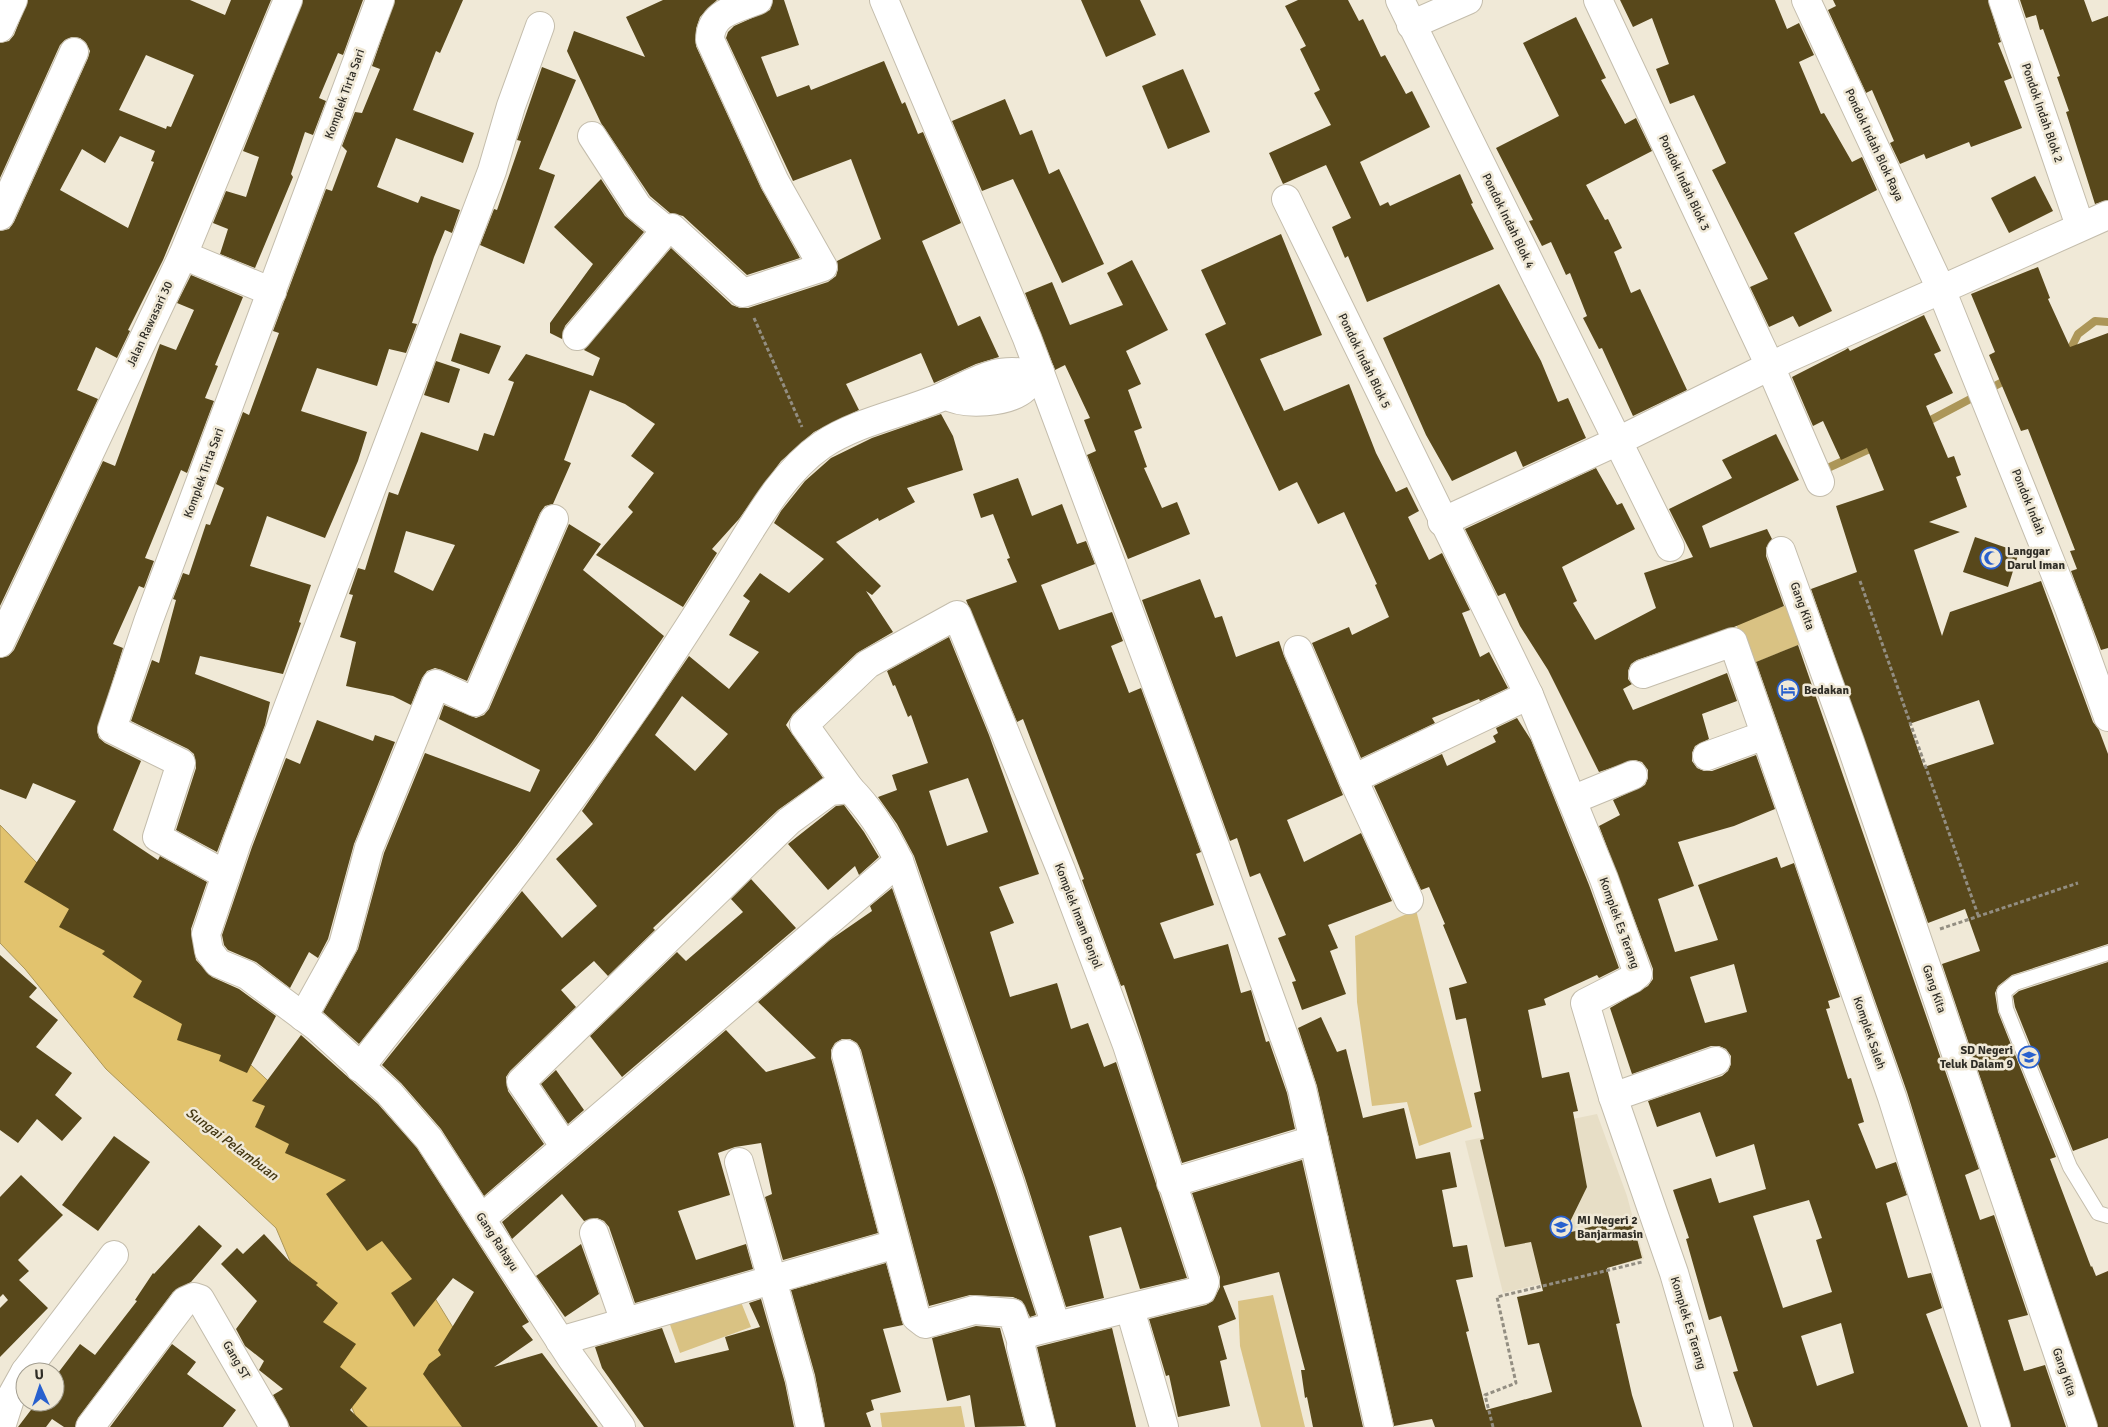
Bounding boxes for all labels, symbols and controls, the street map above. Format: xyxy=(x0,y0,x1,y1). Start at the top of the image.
street label: Komplek Tirta Sari xyxy=(322,47,368,141)
street label: Pondok Indah Blok 2 xyxy=(2018,61,2066,165)
street label: Pondok Indah Blok Raya xyxy=(1841,86,1907,204)
street label: Pondok Indah Blok 3 xyxy=(1655,133,1713,233)
street label: Pondok Indah Blok 4 xyxy=(1478,171,1538,272)
street label: Jalan Rawasari 30 xyxy=(124,279,176,369)
street label: Pondok Indah Blok 5 xyxy=(1334,311,1394,411)
street label: Komplek Tirta Sari xyxy=(181,426,227,520)
street label: Pondok Indah xyxy=(2008,467,2048,537)
place label: Langgar Darul Iman xyxy=(2007,544,2065,573)
mosque icon: Langgar Darul Iman xyxy=(1979,546,2003,570)
street label: Gang Kita xyxy=(1786,580,1818,632)
hotel icon: Bedakan xyxy=(1776,678,1800,702)
place label: Bedakan xyxy=(1804,683,1849,698)
street label: Komplek Imam Bonjol xyxy=(1051,861,1105,971)
street label: Komplek Es Terang xyxy=(1596,875,1642,971)
street label: Gang Kita xyxy=(1919,963,1949,1015)
street label: Komplek Saleh xyxy=(1850,995,1888,1071)
place label: SD Negeri Teluk Dalam 9 xyxy=(1940,1043,2014,1072)
school or university icon: SD Negeri Teluk Dalam 9 xyxy=(2017,1045,2041,1069)
water label: Sungai Pelambuan xyxy=(182,1104,282,1184)
street label: Gang Rahayu xyxy=(472,1210,522,1274)
place label: MI Negeri 2 Banjarmasin xyxy=(1577,1213,1643,1242)
school or university icon: MI Negeri 2 Banjarmasin xyxy=(1549,1215,1573,1239)
street label: Komplek Es Terang xyxy=(1667,1275,1709,1371)
street label: Gang ST xyxy=(219,1338,253,1382)
street label: Gang Kita xyxy=(2049,1346,2079,1398)
north arrow xyxy=(15,1362,65,1412)
text: U xyxy=(34,1366,45,1383)

